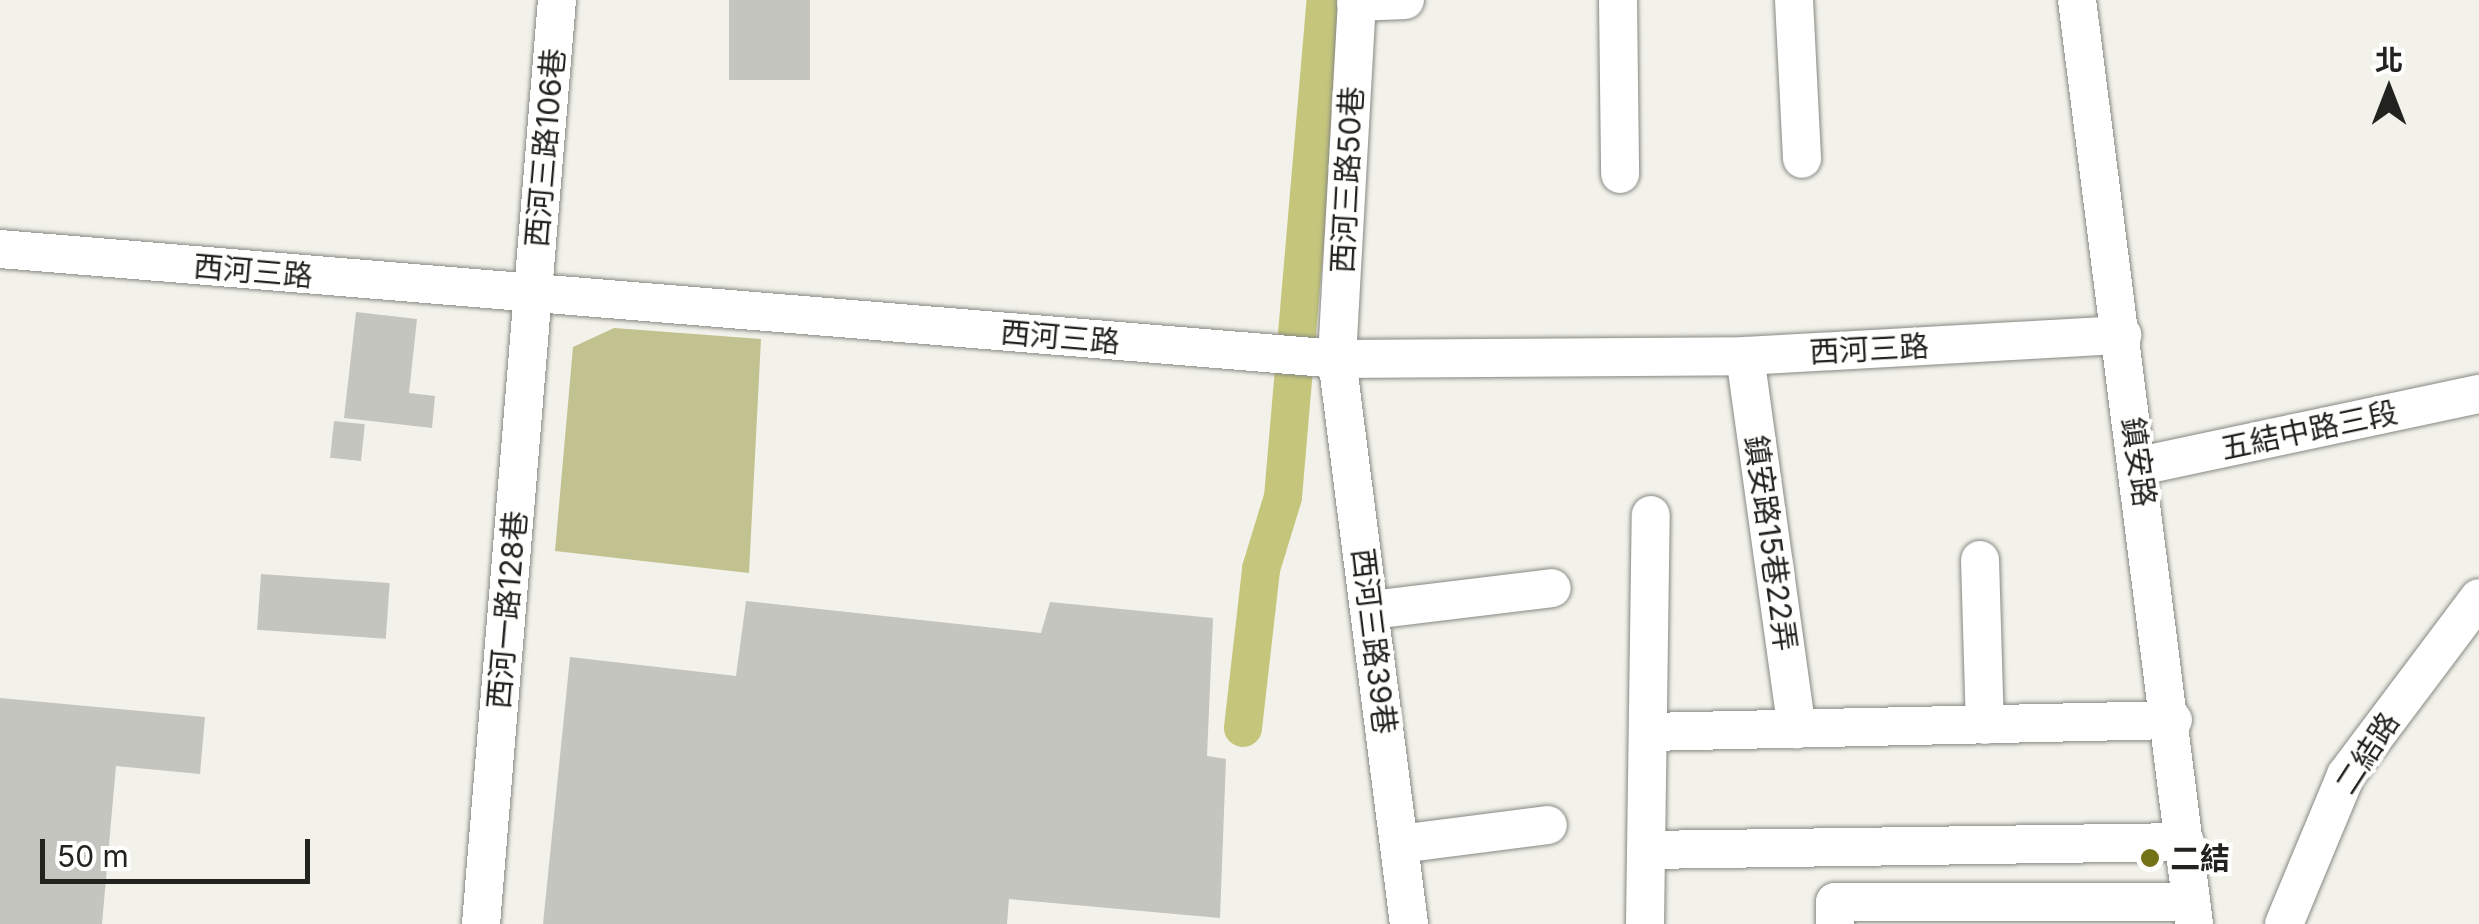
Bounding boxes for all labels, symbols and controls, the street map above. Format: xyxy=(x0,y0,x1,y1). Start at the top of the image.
north arrow xyxy=(2339,40,2439,140)
text: 北 xyxy=(2375,43,2403,77)
street label: 西河三路106巷 xyxy=(518,47,572,249)
street label: 西河三路50巷 xyxy=(1324,86,1370,274)
street label: 西河三路 xyxy=(192,248,314,294)
street label: 西河三路 xyxy=(999,314,1121,360)
street label: 西河三路 xyxy=(1808,328,1930,370)
street label: 五結中路三段 xyxy=(2217,394,2401,466)
street label: 鎮安路 xyxy=(2115,415,2163,509)
street label: 鎮安路15巷22弄 xyxy=(1738,433,1804,653)
street label: 西河一路128巷 xyxy=(480,509,534,711)
street label: 西河三路39巷 xyxy=(1345,546,1403,736)
street label: 二結路 xyxy=(2327,705,2407,801)
scale bar xyxy=(45,819,315,881)
text: 50 m xyxy=(57,838,129,874)
place label: 二結 xyxy=(2170,840,2230,876)
marker: 二結 xyxy=(2139,847,2161,869)

